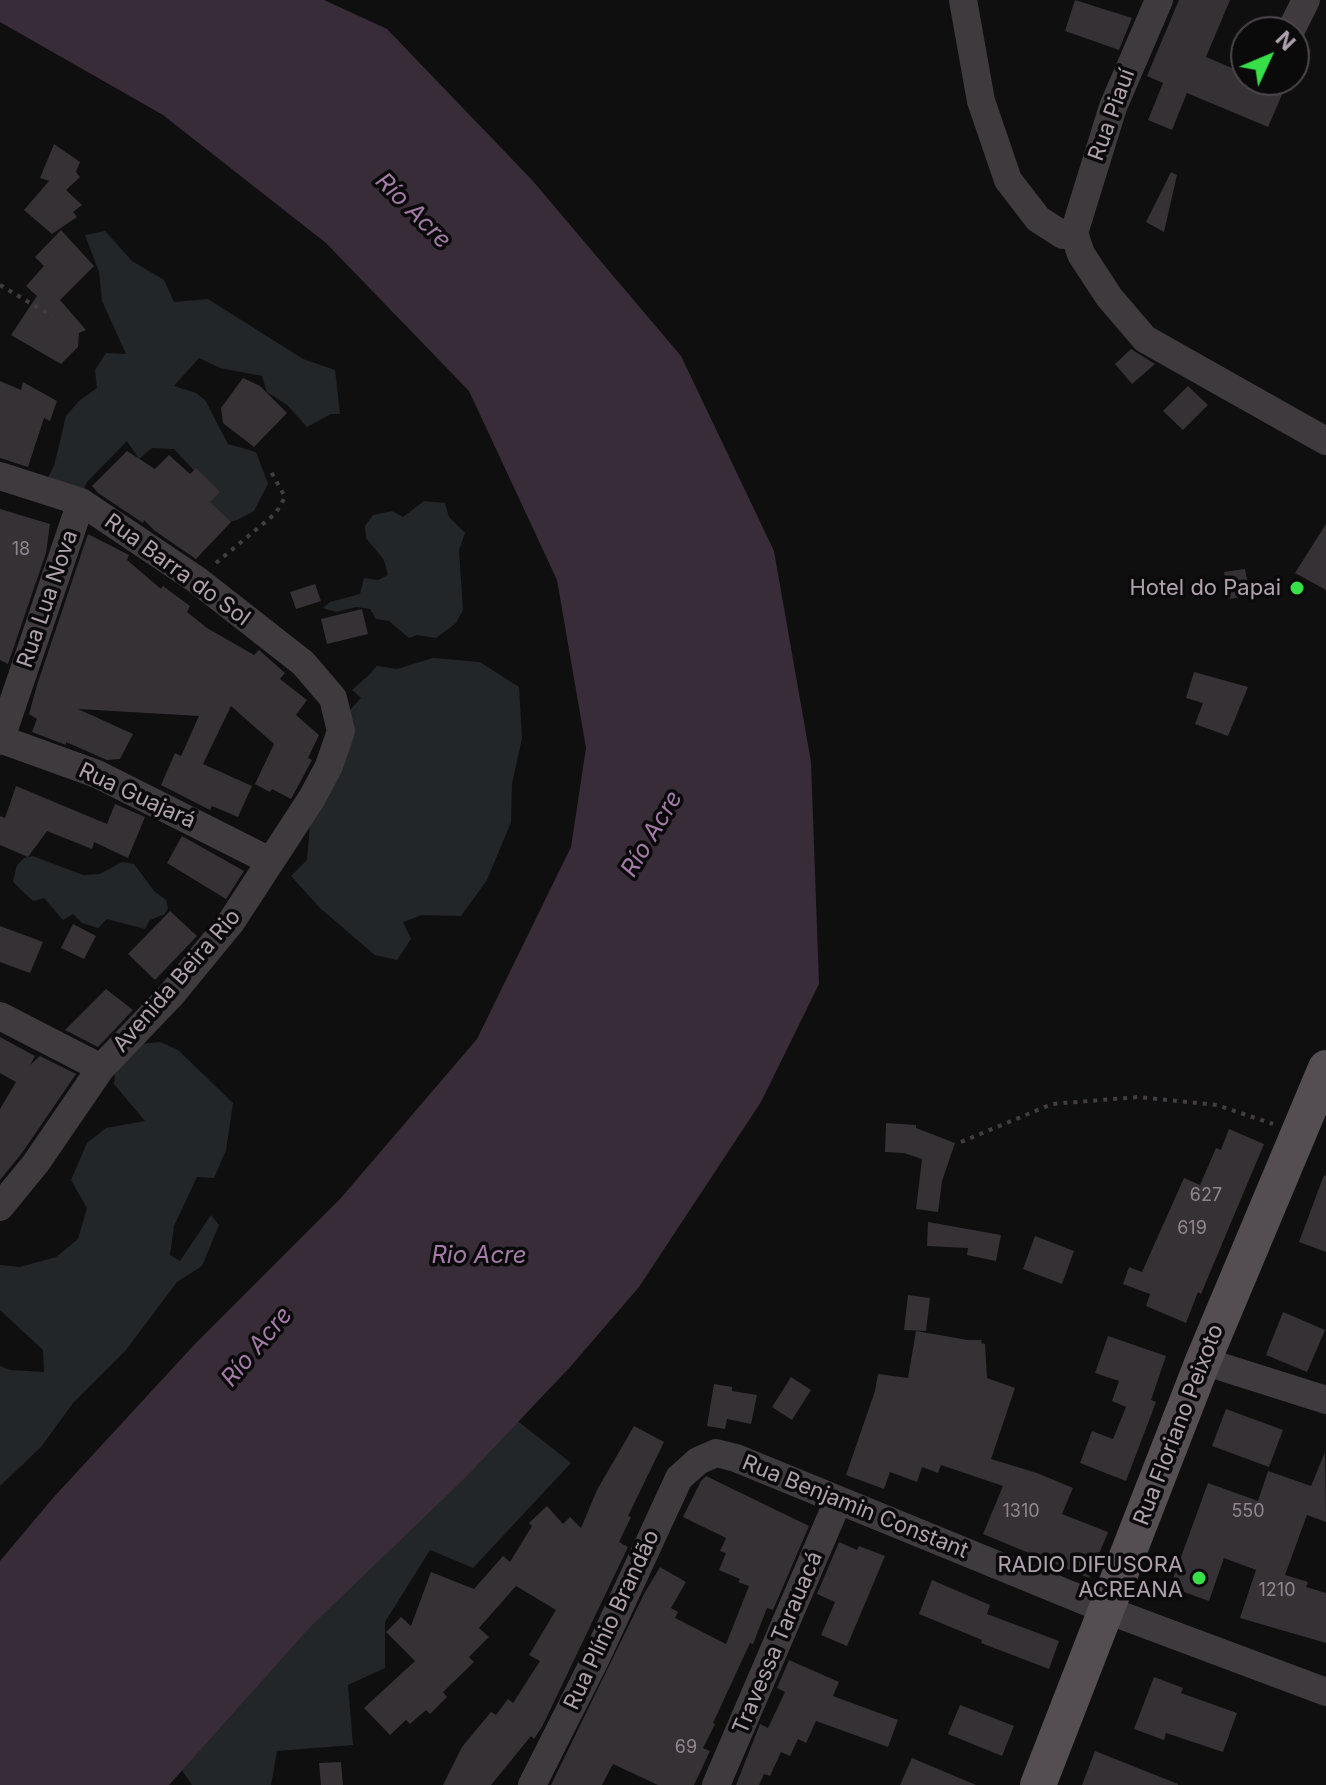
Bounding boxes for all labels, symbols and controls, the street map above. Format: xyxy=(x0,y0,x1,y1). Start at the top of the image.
north arrow xyxy=(1230,16,1310,96)
text: N xyxy=(1271,26,1301,56)
street label: Rua Piauí xyxy=(1083,65,1141,165)
water label: Río Acre xyxy=(369,167,457,255)
street label: Rua Barra do Sol xyxy=(99,508,255,632)
street label: Rua Lua Nova xyxy=(12,527,84,671)
house number: 18 xyxy=(12,539,30,561)
place label: Hotel do Papai xyxy=(1130,575,1281,601)
marker: Hotel do Papai xyxy=(1288,579,1306,597)
street label: Rua Guajará xyxy=(74,757,200,835)
water label: Río Acre xyxy=(615,786,689,882)
street label: Avenida Beira Rio xyxy=(108,904,246,1058)
house number: 627 xyxy=(1190,1185,1222,1207)
house number: 619 xyxy=(1177,1218,1207,1240)
water label: Rio Acre xyxy=(431,1242,527,1270)
water label: Río Acre xyxy=(215,1301,299,1393)
street label: Rua Floriano Peixoto xyxy=(1129,1321,1229,1529)
street label: Rua Benjamin Constant xyxy=(738,1450,972,1564)
house number: 1310 xyxy=(1002,1501,1040,1523)
house number: 550 xyxy=(1231,1501,1265,1523)
street label: Rua Plínio Brandão xyxy=(559,1526,665,1714)
street label: Travessa Tarauacá xyxy=(728,1548,828,1738)
place label: RADIO DIFUSORA ACREANA xyxy=(997,1552,1183,1604)
marker: RADIO DIFUSORA ACREANA xyxy=(1190,1569,1208,1587)
house number: 1210 xyxy=(1259,1580,1295,1602)
house number: 69 xyxy=(675,1737,697,1759)

